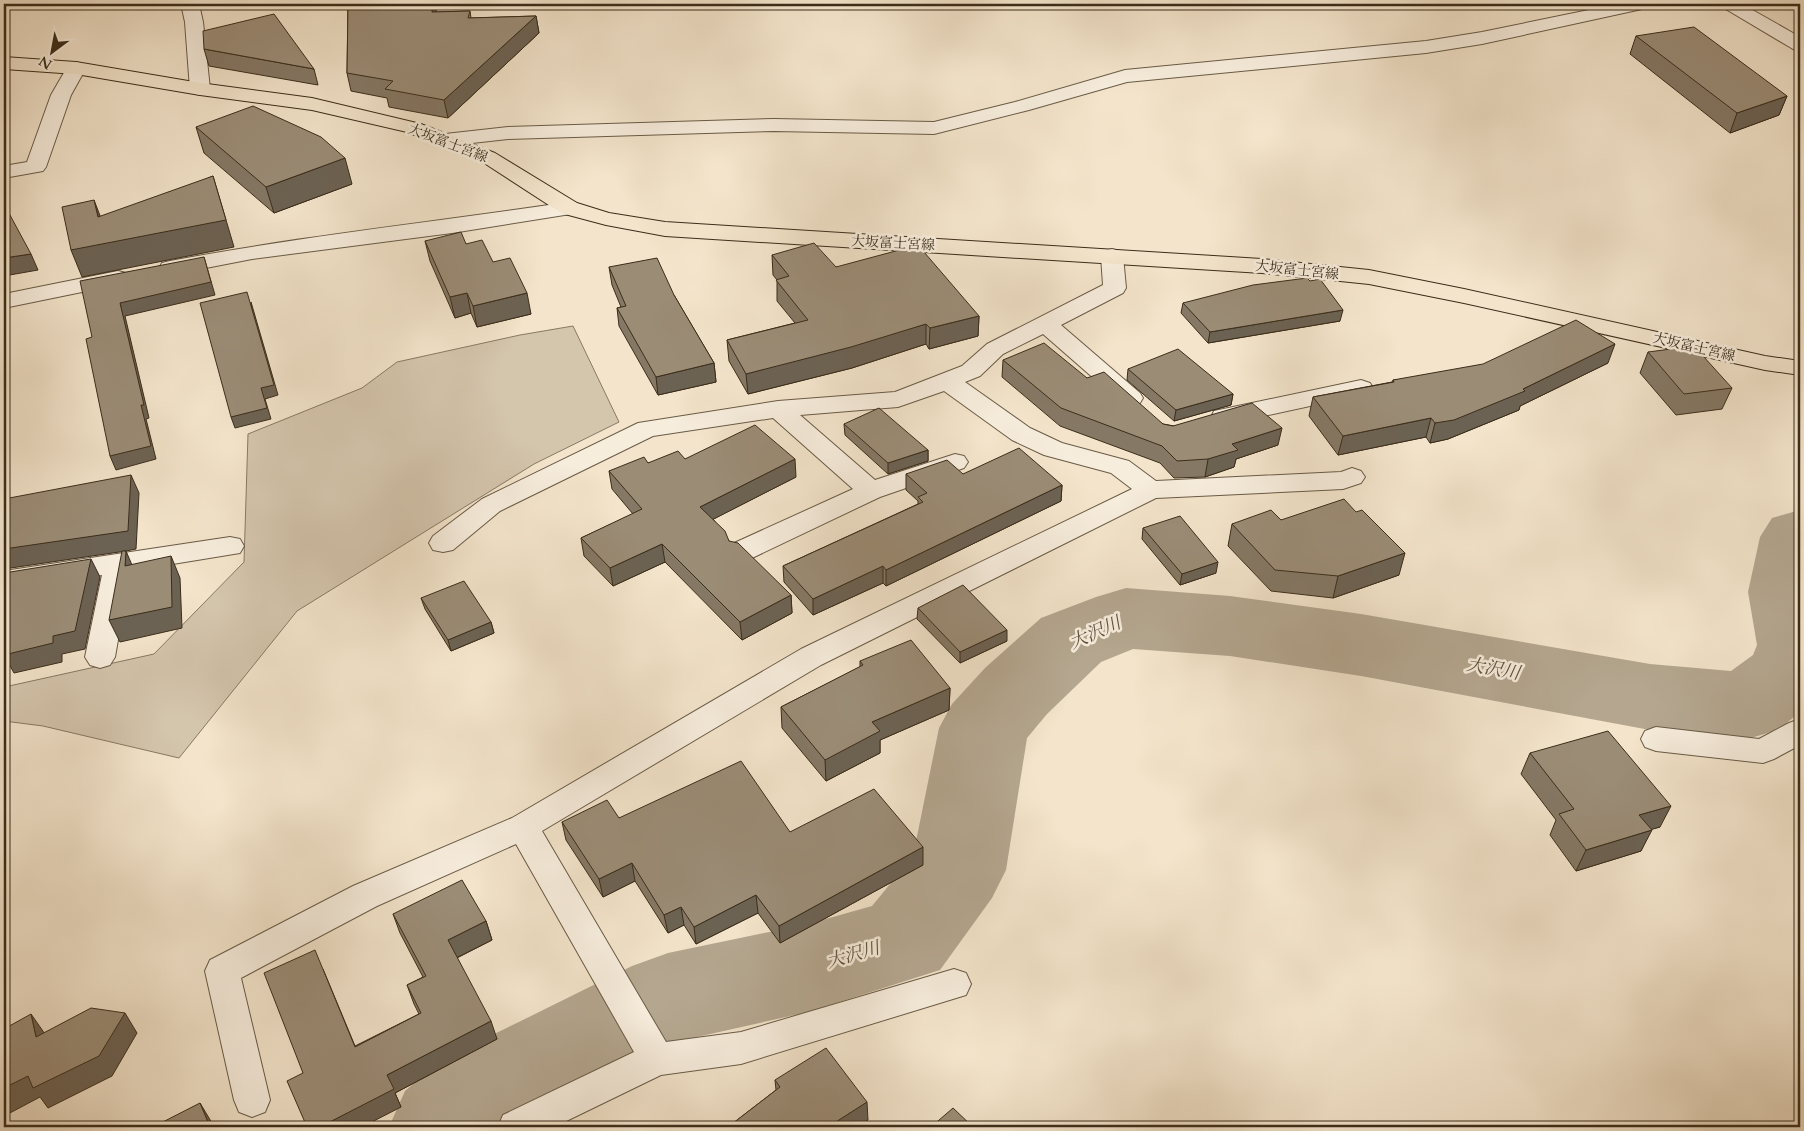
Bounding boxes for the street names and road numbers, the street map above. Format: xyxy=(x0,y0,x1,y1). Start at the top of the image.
street label: 大坂富士宮線 xyxy=(405,119,491,167)
street label: 大坂富士宮線 xyxy=(851,231,935,255)
street label: 大坂富士宮線 xyxy=(1254,256,1340,284)
street label: 大坂富士宮線 xyxy=(1651,328,1737,366)

